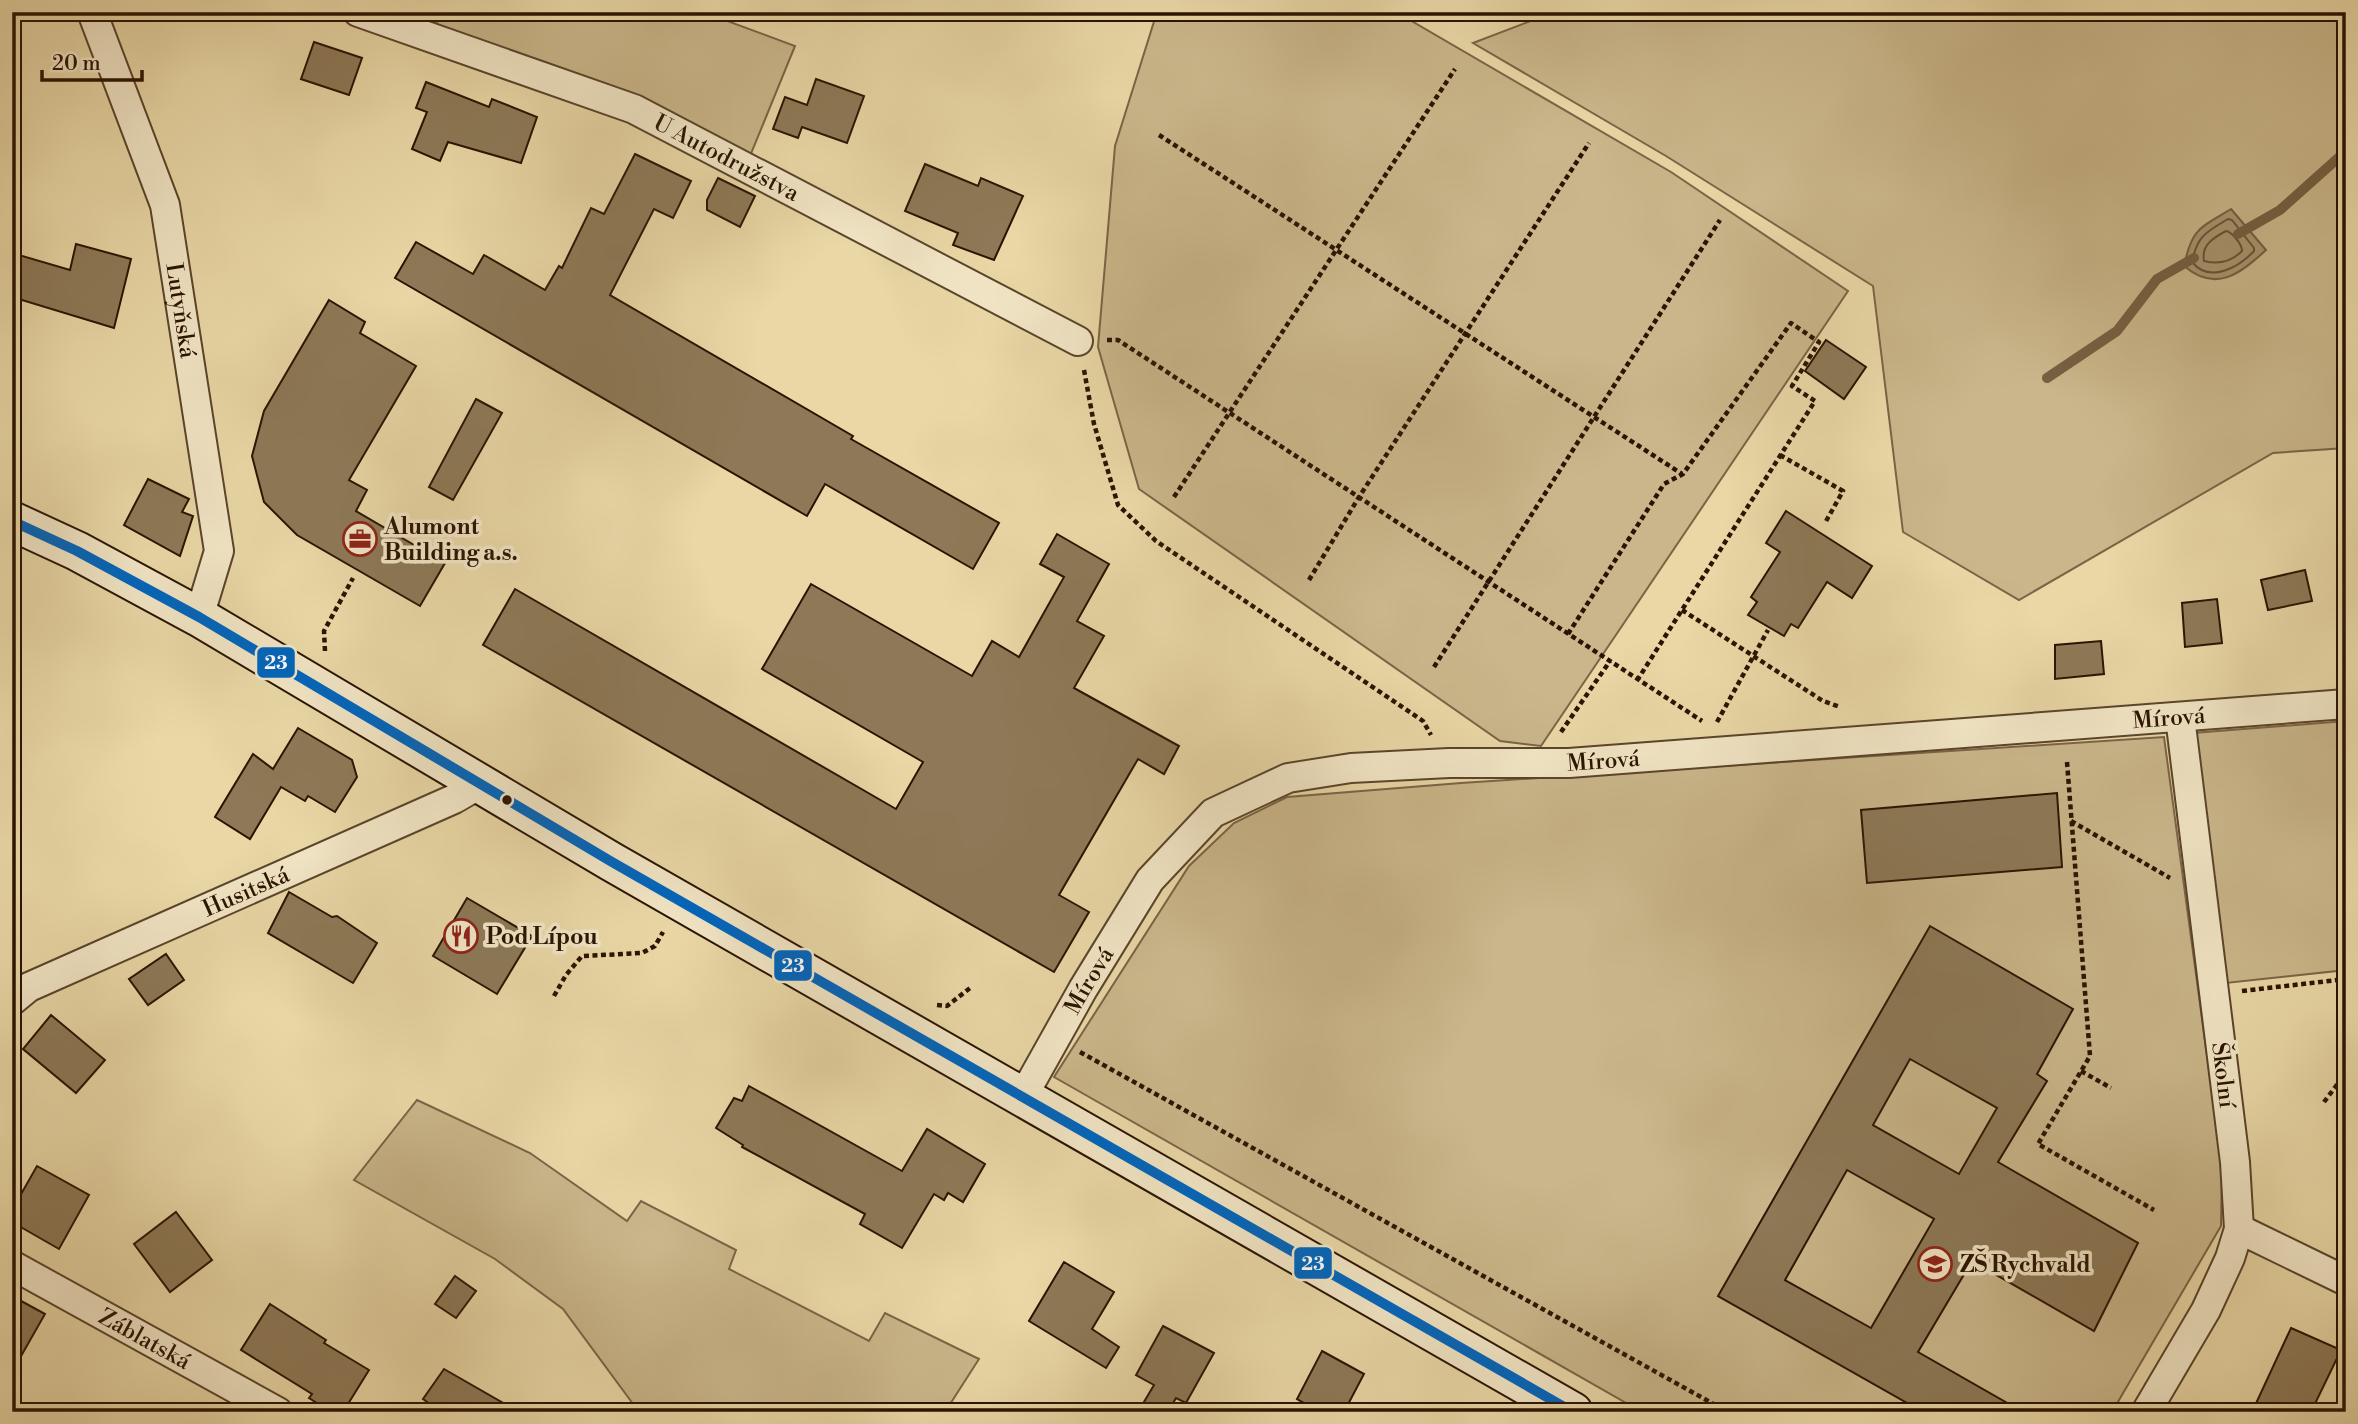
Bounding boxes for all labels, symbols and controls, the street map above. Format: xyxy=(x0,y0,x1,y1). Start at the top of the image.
scale bar xyxy=(42,38,142,82)
text: 20 m xyxy=(52,51,101,77)
street label: U Autodružstva xyxy=(648,109,804,208)
street label: Lutyňská xyxy=(159,261,202,360)
place label: Alumont Building a.s. xyxy=(383,513,518,567)
office icon: Alumont Building a.s. xyxy=(341,520,379,558)
line badge: 23 xyxy=(256,646,296,679)
text: 23 xyxy=(264,651,288,675)
street label: Mírová xyxy=(2131,702,2207,735)
street label: Mírová xyxy=(1566,745,1641,778)
unlabelled marker xyxy=(500,793,514,807)
street label: Husitská xyxy=(199,861,294,923)
restaurant icon: Pod Lípou xyxy=(442,917,480,955)
place label: Pod Lípou xyxy=(486,923,598,951)
street label: Mírová xyxy=(1059,942,1120,1019)
line badge: 23 xyxy=(773,949,813,982)
text: 23 xyxy=(781,954,805,978)
street label: Školní xyxy=(2205,1040,2244,1111)
school or university icon: ZŠ Rychvald xyxy=(1916,1245,1954,1283)
line badge: 23 xyxy=(1293,1246,1333,1280)
place label: ZŠ Rychvald xyxy=(1960,1248,2091,1279)
text: 23 xyxy=(1301,1252,1325,1276)
street label: Záblatská xyxy=(94,1303,196,1376)

